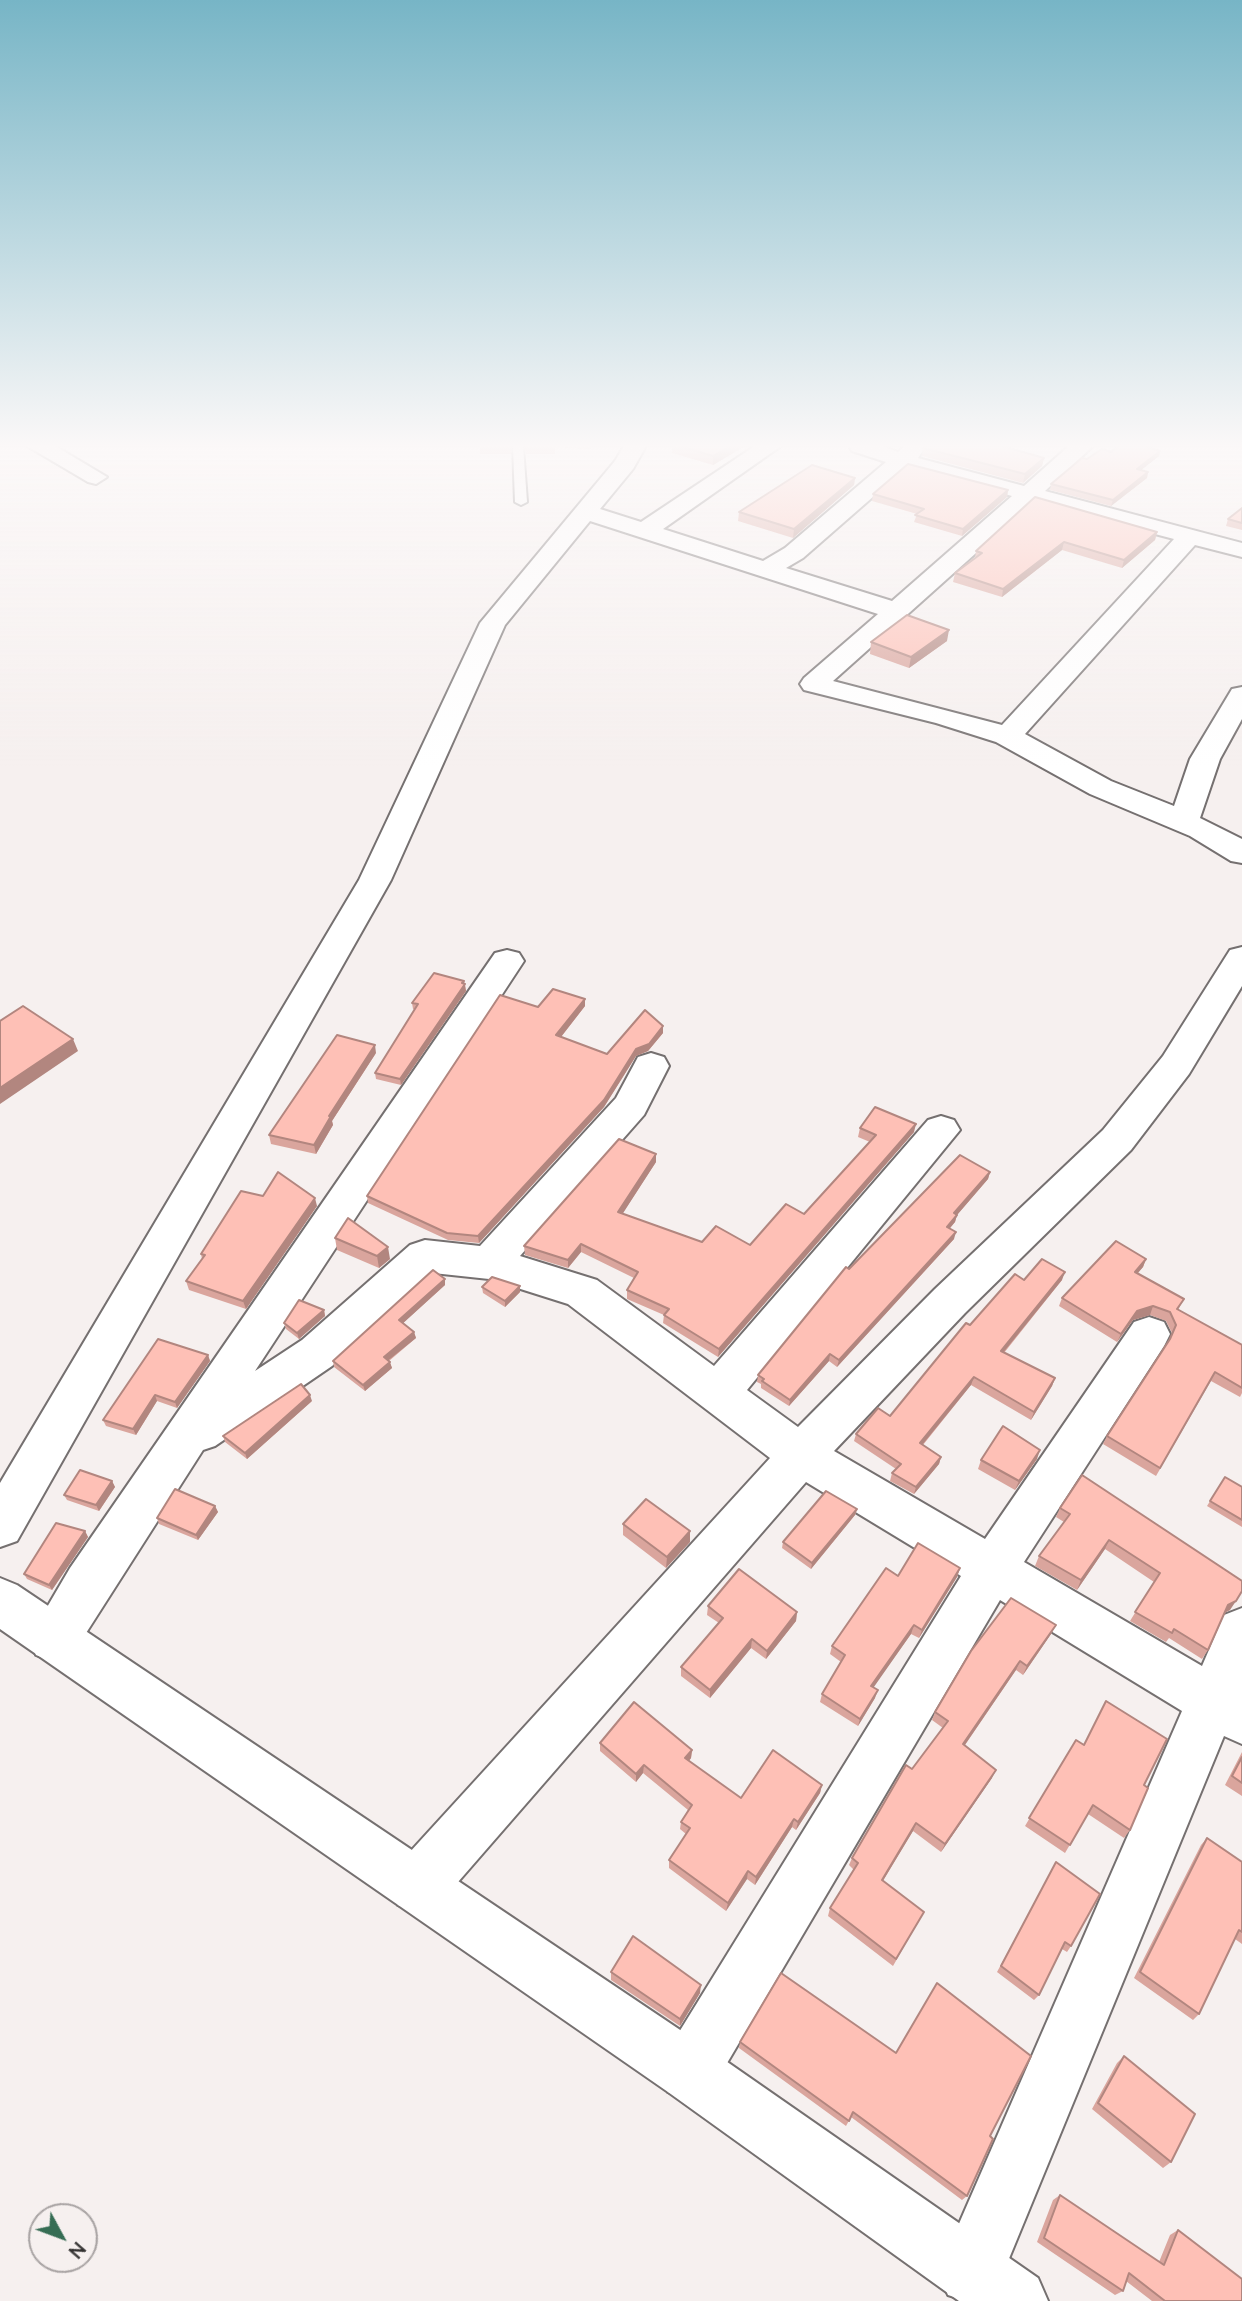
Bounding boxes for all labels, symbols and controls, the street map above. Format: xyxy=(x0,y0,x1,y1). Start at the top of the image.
north arrow xyxy=(28,2203,98,2273)
text: N xyxy=(64,2237,91,2264)

